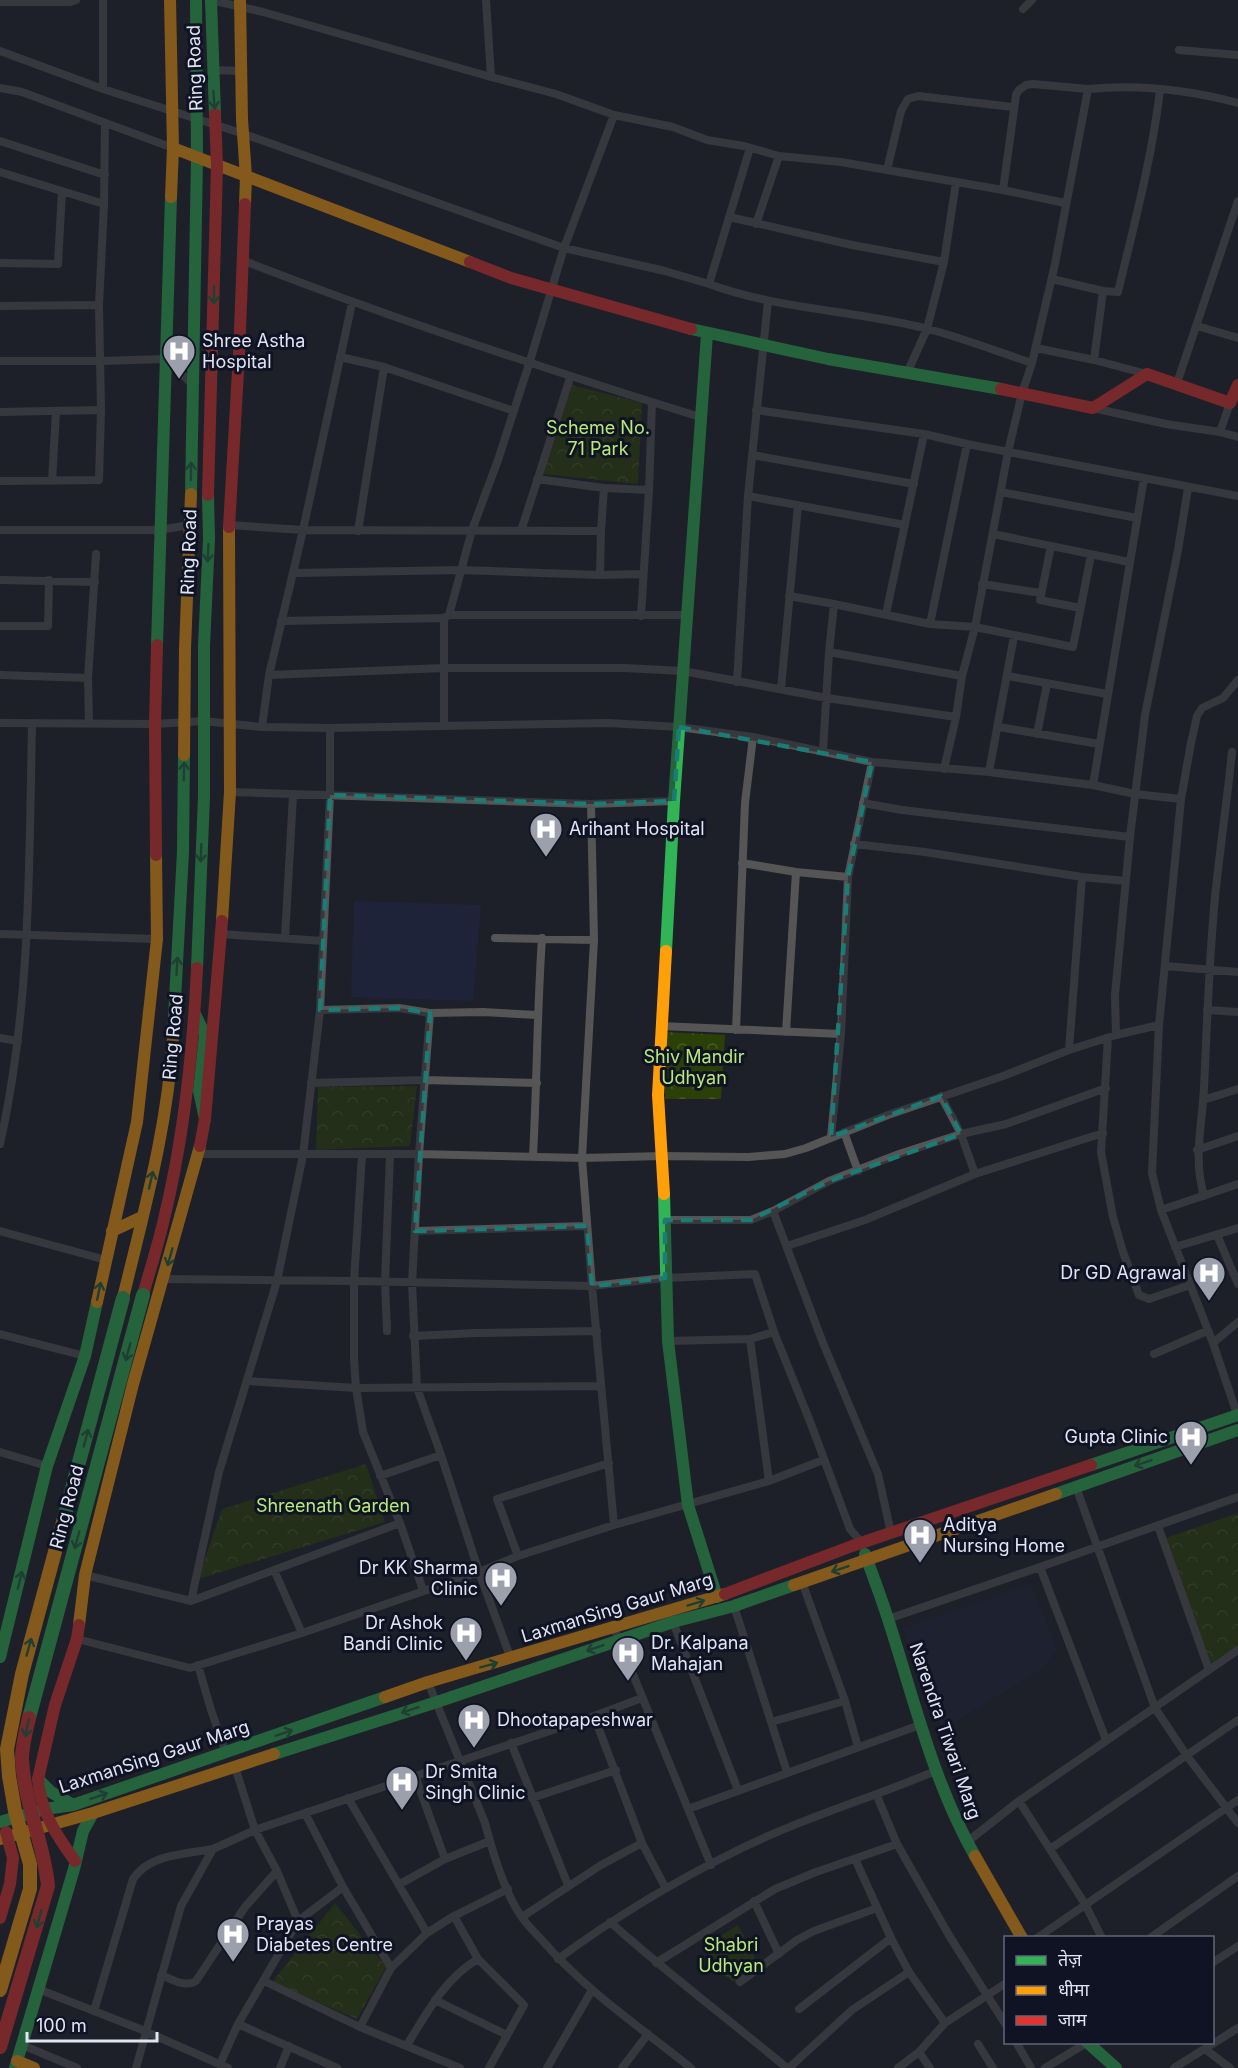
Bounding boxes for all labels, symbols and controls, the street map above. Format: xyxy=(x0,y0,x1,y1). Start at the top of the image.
street label: Ring Road xyxy=(183,25,206,111)
one-way arrow xyxy=(209,90,220,110)
one-way arrow xyxy=(208,285,220,305)
place label: Shree Astha Hospital xyxy=(202,330,305,372)
hospital icon: Shree Astha Hospital xyxy=(161,333,197,380)
park label: Scheme No. 71 Park xyxy=(546,417,650,459)
one-way arrow xyxy=(185,461,197,481)
street label: Ring Road xyxy=(177,509,200,595)
one-way arrow xyxy=(202,543,214,563)
one-way arrow xyxy=(178,761,190,781)
hospital icon: Arihant Hospital xyxy=(528,811,564,858)
place label: Arihant Hospital xyxy=(569,818,705,839)
one-way arrow xyxy=(196,843,207,863)
one-way arrow xyxy=(171,956,182,976)
street label: Ring Road xyxy=(158,993,187,1081)
park label: Shiv Mandir Udhyan xyxy=(644,1046,745,1088)
one-way arrow xyxy=(145,1170,157,1189)
one-way arrow xyxy=(164,1247,175,1266)
hospital icon: Dr GD Agrawal xyxy=(1191,1255,1227,1302)
place label: Dr GD Agrawal xyxy=(1060,1262,1186,1283)
one-way arrow xyxy=(94,1282,105,1301)
one-way arrow xyxy=(122,1342,133,1361)
hospital icon: Gupta Clinic xyxy=(1173,1419,1209,1466)
place label: Gupta Clinic xyxy=(1065,1426,1168,1447)
one-way arrow xyxy=(81,1429,92,1448)
one-way arrow xyxy=(1134,1459,1153,1470)
street label: Ring Road xyxy=(45,1463,88,1551)
park label: Shreenath Garden xyxy=(256,1495,410,1516)
place label: Aditya Nursing Home xyxy=(943,1514,1065,1556)
hospital icon: Aditya Nursing Home xyxy=(902,1517,938,1564)
one-way arrow xyxy=(71,1530,82,1549)
place label: Dr KK Sharma Clinic xyxy=(359,1557,478,1599)
hospital icon: Dr KK Sharma Clinic xyxy=(483,1560,519,1607)
one-way arrow xyxy=(831,1565,850,1576)
street label: LaxmanSing Gaur Marg xyxy=(519,1568,715,1647)
one-way arrow xyxy=(14,1571,26,1590)
one-way arrow xyxy=(686,1597,705,1608)
place label: Dr Ashok Bandi Clinic xyxy=(343,1612,443,1654)
hospital icon: Dr Ashok Bandi Clinic xyxy=(448,1615,484,1662)
place label: Dr. Kalpana Mahajan xyxy=(651,1632,749,1674)
hospital icon: Dr. Kalpana Mahajan xyxy=(610,1635,646,1682)
one-way arrow xyxy=(24,1638,36,1657)
street label: Narendra Tiwari Marg xyxy=(905,1640,986,1822)
one-way arrow xyxy=(586,1643,605,1654)
one-way arrow xyxy=(479,1659,498,1670)
hospital icon: Dhootapapeshwar xyxy=(456,1702,492,1749)
one-way arrow xyxy=(401,1706,420,1717)
place label: Dhootapapeshwar xyxy=(497,1709,653,1730)
street label: LaxmanSing Gaur Marg xyxy=(56,1716,252,1797)
one-way arrow xyxy=(20,1718,32,1737)
one-way arrow xyxy=(274,1727,293,1738)
place label: Dr Smita Singh Clinic xyxy=(425,1761,525,1803)
hospital icon: Dr Smita Singh Clinic xyxy=(384,1764,420,1811)
one-way arrow xyxy=(89,1790,108,1801)
one-way arrow xyxy=(33,1909,44,1928)
place label: Prayas Diabetes Centre xyxy=(256,1913,393,1955)
hospital icon: Prayas Diabetes Centre xyxy=(215,1916,251,1963)
park label: Shabri Udhyan xyxy=(698,1934,764,1976)
legend xyxy=(1004,1936,1214,2044)
text: तेज़ xyxy=(1058,1949,1082,1970)
text: धीमा xyxy=(1058,1979,1089,2000)
scale bar xyxy=(27,2005,158,2043)
text: जाम xyxy=(1058,2009,1088,2030)
text: 100 m xyxy=(36,2015,87,2036)

